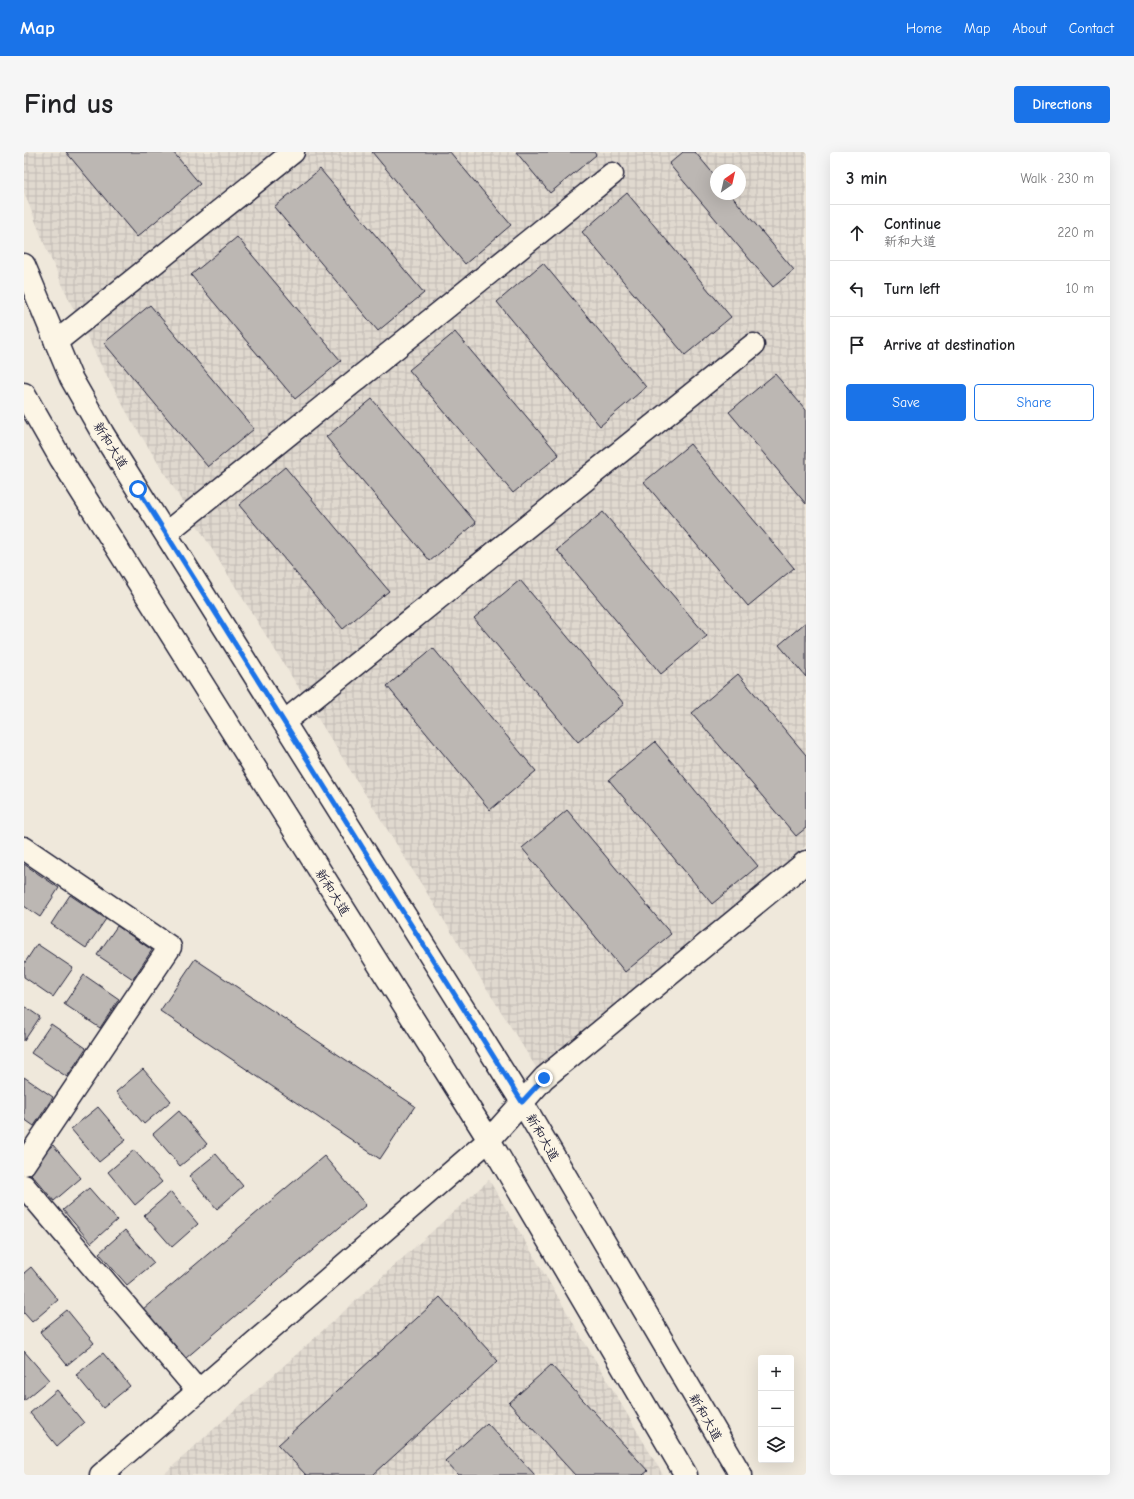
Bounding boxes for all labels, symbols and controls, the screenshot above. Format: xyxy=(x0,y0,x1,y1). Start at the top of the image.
text: Map xyxy=(20,17,55,39)
text: Home xyxy=(906,20,942,37)
text: Map xyxy=(964,20,990,37)
text: About xyxy=(1012,20,1047,37)
text: Contact xyxy=(1069,20,1114,37)
button: Directions xyxy=(1014,86,1110,123)
text: Find us xyxy=(24,88,113,120)
north arrow xyxy=(710,164,746,200)
text: 3 min xyxy=(846,169,887,188)
text: Walk · 230 m xyxy=(1020,171,1094,186)
text: Continue xyxy=(884,215,941,233)
icon: ahead xyxy=(846,222,868,244)
text: 220 m xyxy=(1057,225,1094,240)
text: 新和大道 xyxy=(884,234,936,249)
icon: left xyxy=(846,278,868,300)
text: Turn left xyxy=(884,280,940,298)
text: 10 m xyxy=(1066,281,1094,296)
icon: arrive xyxy=(846,334,868,356)
text: Arrive at destination xyxy=(884,336,1015,354)
button: Save xyxy=(846,384,966,421)
button: Share xyxy=(974,384,1094,421)
street label: 新和大道 xyxy=(90,419,131,471)
route start xyxy=(129,480,147,498)
street label: 新和大道 xyxy=(312,866,353,918)
route end xyxy=(535,1069,553,1087)
street label: 新和大道 xyxy=(523,1111,562,1164)
map controls xyxy=(758,1355,794,1463)
button: + xyxy=(758,1355,794,1391)
street label: 新和大道 xyxy=(686,1391,725,1444)
button: − xyxy=(758,1391,794,1427)
button: layers xyxy=(758,1427,794,1463)

